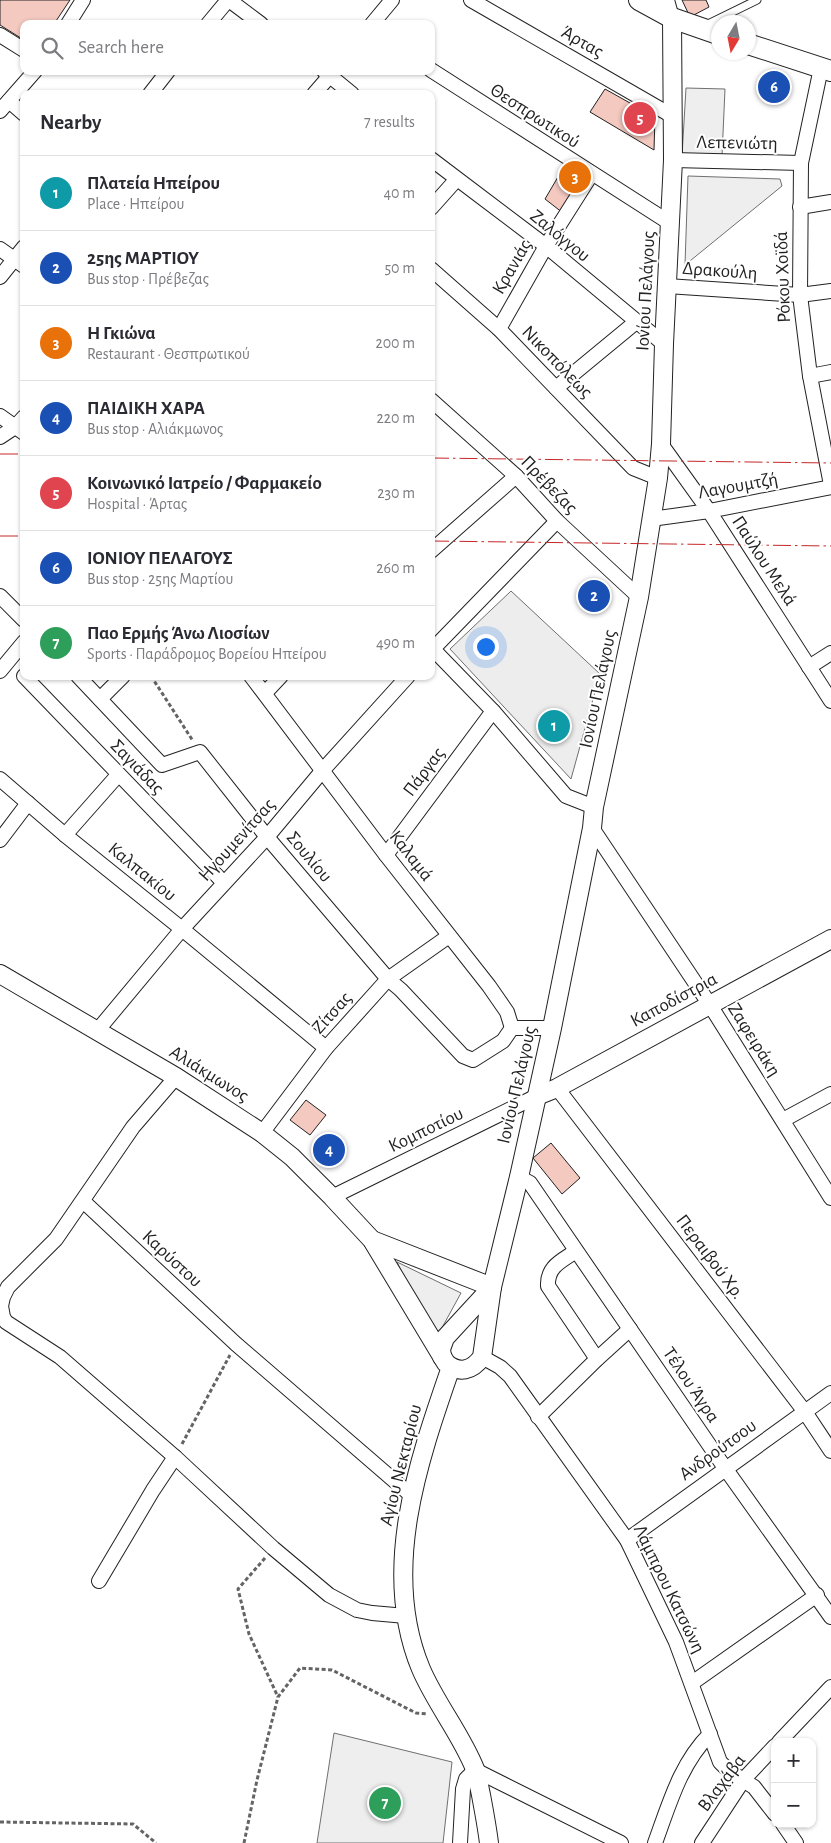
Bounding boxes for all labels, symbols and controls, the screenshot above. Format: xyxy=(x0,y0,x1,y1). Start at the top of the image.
north arrow xyxy=(711,15,756,60)
search box xyxy=(20,20,435,75)
street label: Άρτας xyxy=(557,22,607,62)
icon: search xyxy=(38,34,66,62)
text: Search here xyxy=(78,38,164,57)
pin: 6 xyxy=(758,68,790,106)
street label: Θεσπρωτικού xyxy=(487,80,583,152)
pin: 5 xyxy=(624,99,656,137)
text: Nearby xyxy=(40,112,101,133)
text: 7 results xyxy=(364,114,415,130)
street label: Λεπενιώτη xyxy=(696,133,778,153)
pin: 3 xyxy=(559,158,591,196)
text: Πλατεία Ηπείρου xyxy=(87,174,220,193)
text: 1 xyxy=(53,185,59,201)
text: 40 m xyxy=(383,185,415,201)
text: Place · Ηπείρου xyxy=(87,196,184,212)
street label: Ζαλόγγου xyxy=(526,206,594,266)
street label: Ιονίου Πελάγους xyxy=(633,231,659,351)
street label: Ρόκου Χοϊδά xyxy=(772,231,794,323)
street label: Κρανιάς xyxy=(489,236,535,298)
text: 25ης ΜΑΡΤΙΟΥ xyxy=(87,249,199,268)
street label: Δρακούλη xyxy=(682,259,758,283)
text: 2 xyxy=(52,260,60,276)
text: 50 m xyxy=(384,260,415,276)
text: Bus stop · Πρέβεζας xyxy=(87,271,209,287)
street label: Νικοπόλεως xyxy=(518,322,596,402)
text: Η Γκιώνα xyxy=(87,324,156,343)
text: 3 xyxy=(53,335,59,351)
text: 200 m xyxy=(375,335,415,351)
text: Restaurant · Θεσπρωτικού xyxy=(87,346,250,362)
text: ΠΑΙΔΙΚΗ ΧΑΡΑ xyxy=(87,399,205,418)
text: 4 xyxy=(52,410,60,426)
text: 220 m xyxy=(377,410,415,426)
text: Bus stop · Αλιάκμωνος xyxy=(87,421,223,437)
street label: Πρέβεζας xyxy=(517,452,581,518)
street label: Λαγουμτζή xyxy=(697,470,779,502)
text: Κοινωνικό Ιατρείο / Φαρμακείο xyxy=(87,474,322,493)
text: 5 xyxy=(53,485,59,501)
text: 230 m xyxy=(377,485,415,501)
text: Hospital · Άρτας xyxy=(87,496,187,512)
street label: Παύλου Μελά xyxy=(728,513,800,609)
text: ΙΟΝΙΟΥ ΠΕΛΑΓΟΥΣ xyxy=(87,549,233,568)
text: 6 xyxy=(52,560,60,576)
text: 260 m xyxy=(376,560,415,576)
text: Bus stop · 25ης Μαρτίου xyxy=(87,571,233,587)
pin: 2 xyxy=(578,577,610,615)
text: Παο Ερμής Άνω Λιοσίων xyxy=(87,624,270,643)
street label: Ιονίου Πελάγους xyxy=(576,628,620,750)
your location xyxy=(473,634,499,660)
text: 7 xyxy=(53,635,59,651)
text: 490 m xyxy=(376,635,415,651)
text: Sports · Παράδρομος Βορείου Ηπείρου xyxy=(87,646,327,662)
pin: 1 xyxy=(538,707,570,745)
street label: Σαγιάδας xyxy=(107,736,167,798)
street label: Πάργας xyxy=(400,744,448,800)
street label: Ηγουμενίτσας xyxy=(195,795,279,885)
street label: Καλαμά xyxy=(386,827,436,885)
street label: Σουλίου xyxy=(283,828,335,886)
street label: Καλπακίου xyxy=(104,839,180,905)
street label: Καποδίστρια xyxy=(627,969,721,1031)
street label: Ζίτσας xyxy=(309,988,355,1038)
street label: Ζαφειράκη xyxy=(724,1000,784,1080)
street label: Ιονίου Πελάγους xyxy=(494,1024,540,1146)
street label: Αλιάκμωνος xyxy=(166,1042,252,1106)
street label: Κομποτίου xyxy=(386,1104,466,1156)
pin: 4 xyxy=(313,1131,345,1169)
street label: Περαιβού Χρ. xyxy=(672,1211,748,1303)
street label: Καρύστου xyxy=(138,1227,206,1291)
street label: Τέλου Άγρα xyxy=(659,1344,723,1426)
street label: Αγίου Νεκταρίου xyxy=(377,1402,425,1528)
street label: Ανδρούτσου xyxy=(676,1416,760,1484)
street label: Λάμπρου Κατσώνη xyxy=(630,1522,708,1656)
map controls xyxy=(771,1738,816,1828)
button: + xyxy=(771,1738,816,1783)
street label: Βλαχάβα xyxy=(695,1751,749,1815)
button: − xyxy=(771,1783,816,1828)
pin: 7 xyxy=(369,1784,401,1822)

